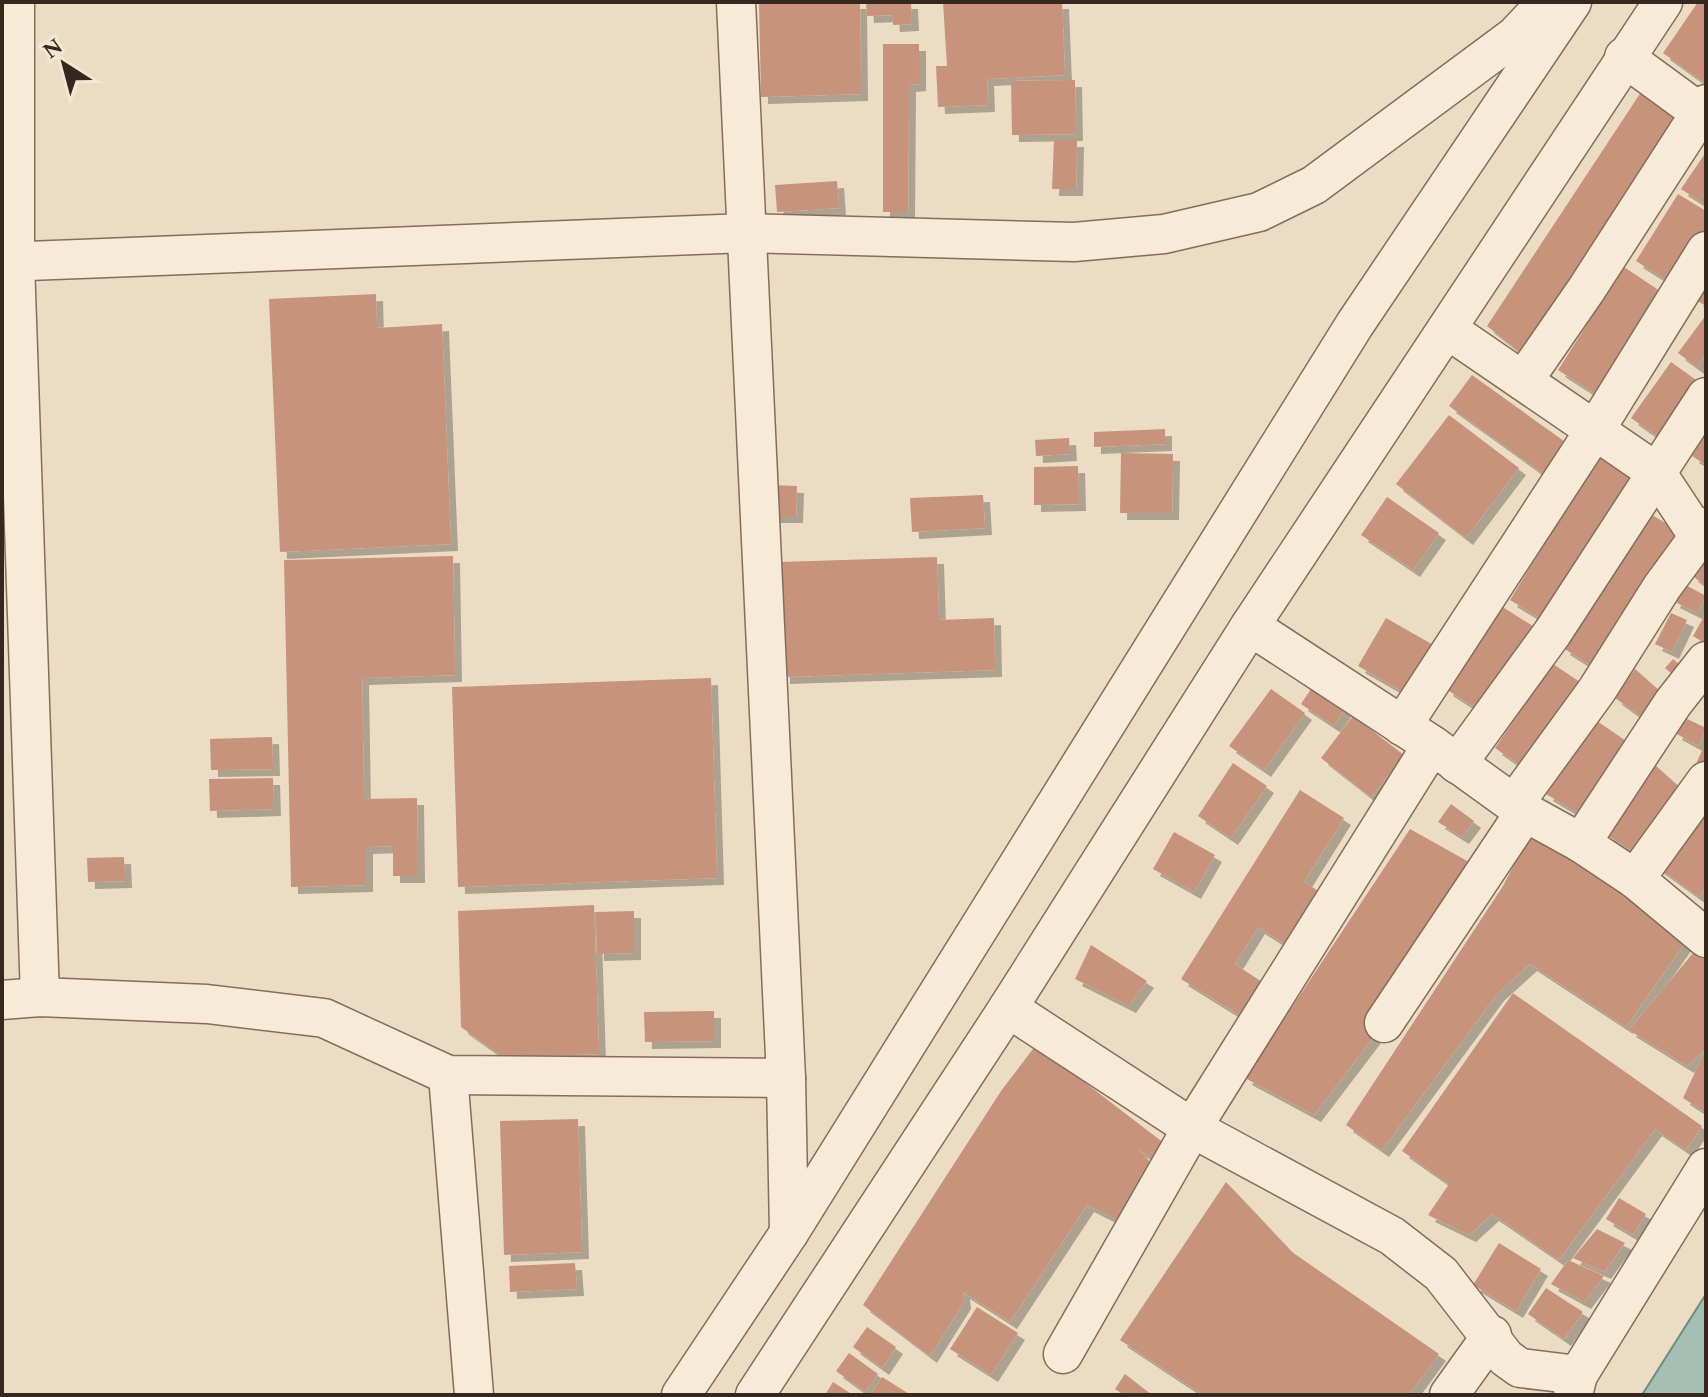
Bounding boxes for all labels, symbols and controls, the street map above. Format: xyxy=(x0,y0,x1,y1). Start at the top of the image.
north arrow xyxy=(24,24,104,104)
text: N xyxy=(36,30,70,68)

